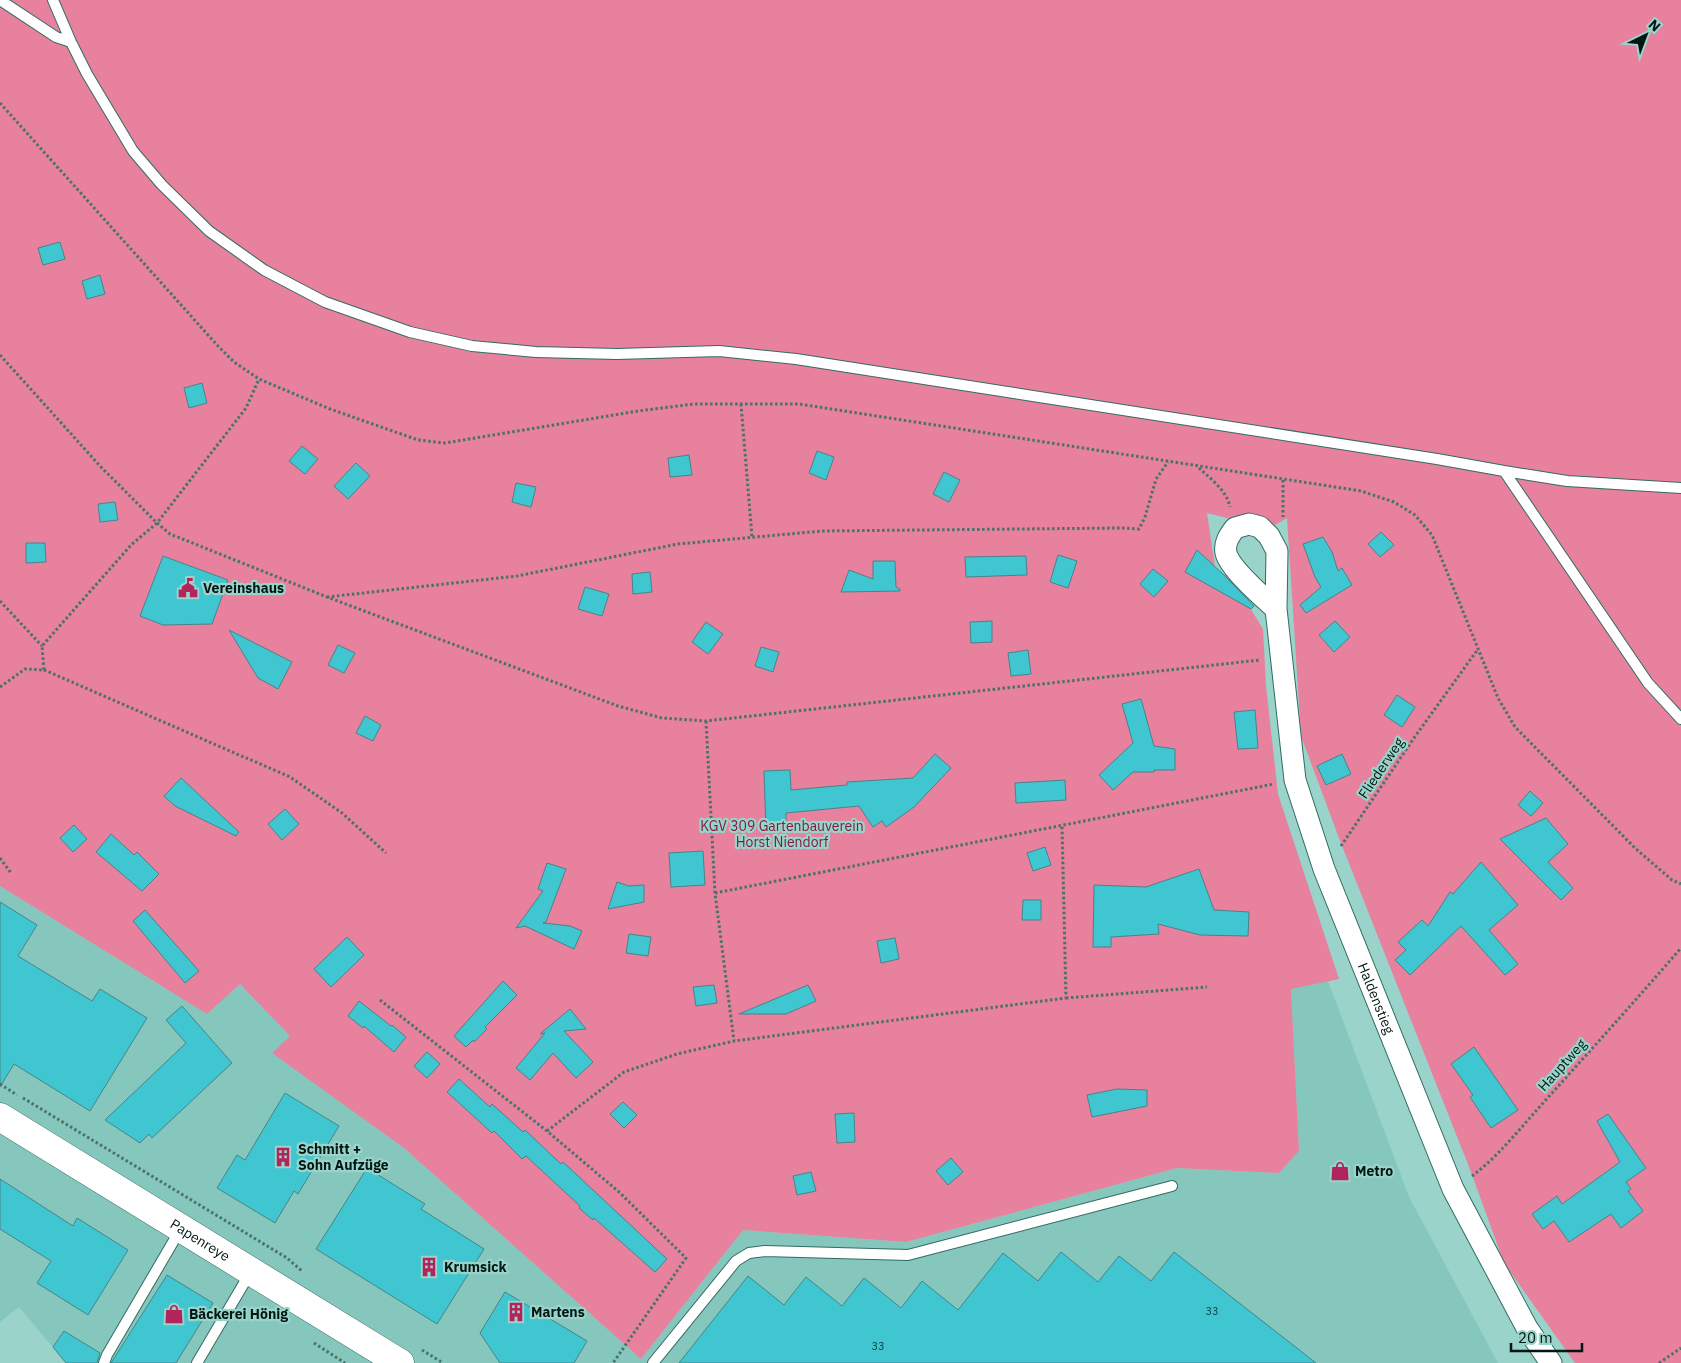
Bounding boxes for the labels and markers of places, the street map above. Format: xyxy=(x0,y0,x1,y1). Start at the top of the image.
public building icon: Vereinshaus xyxy=(177,577,199,599)
place label: Vereinshaus xyxy=(203,579,284,597)
place label: Schmitt + Sohn Aufzüge xyxy=(298,1140,389,1174)
building icon: Schmitt + Sohn Aufzüge xyxy=(272,1146,294,1168)
shop icon: Metro xyxy=(1329,1160,1351,1182)
place label: Metro xyxy=(1355,1162,1393,1180)
building icon: Krumsick xyxy=(418,1256,440,1278)
place label: Krumsick xyxy=(444,1258,507,1276)
building icon: Martens xyxy=(505,1301,527,1323)
shop icon: Bäckerei Hönig xyxy=(163,1303,185,1325)
place label: Martens xyxy=(531,1303,585,1321)
place label: Bäckerei Hönig xyxy=(189,1305,288,1323)

